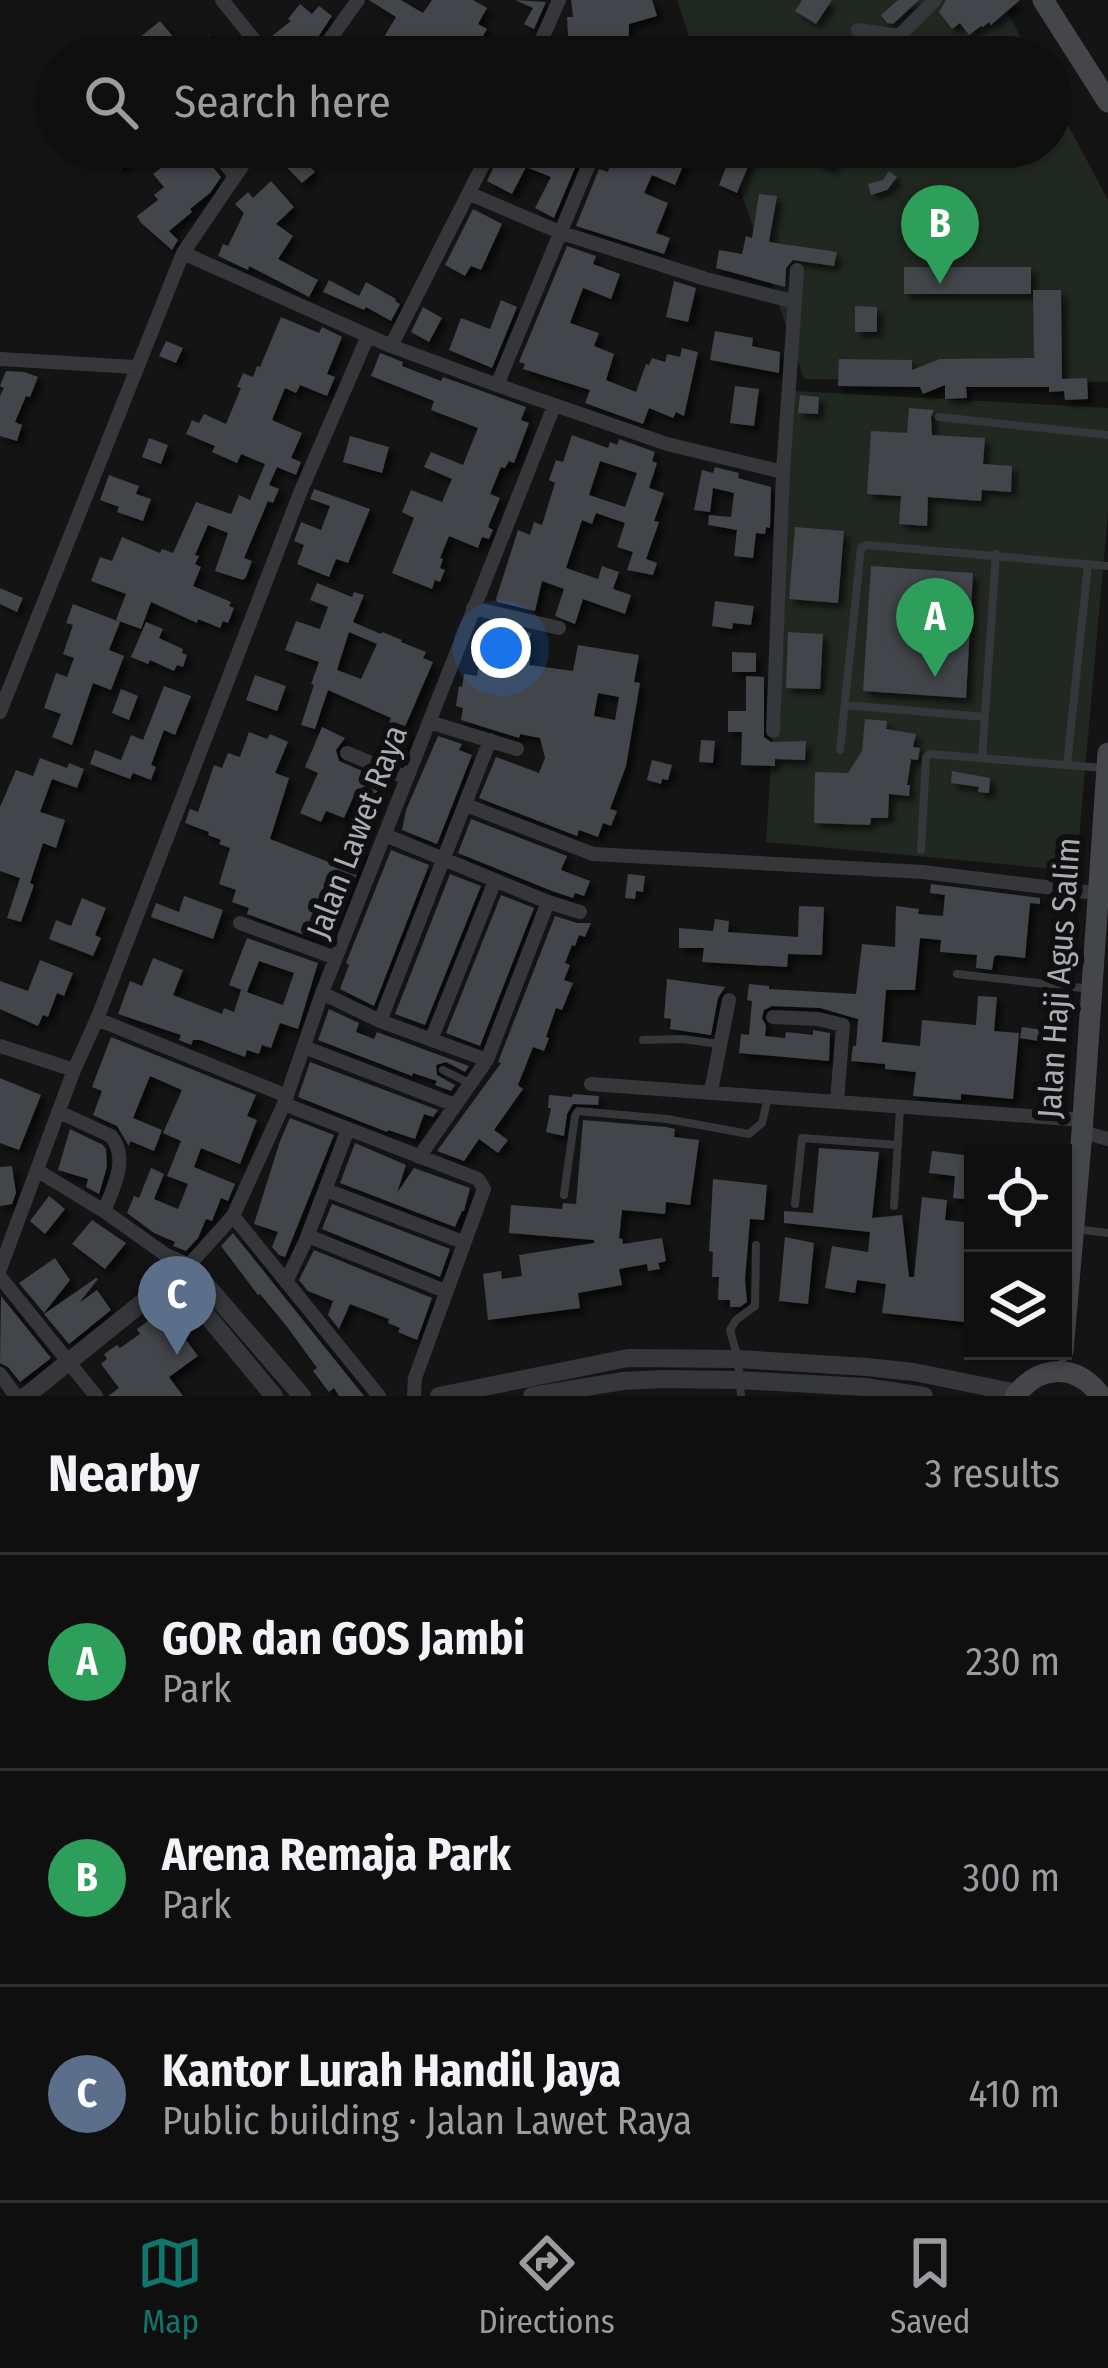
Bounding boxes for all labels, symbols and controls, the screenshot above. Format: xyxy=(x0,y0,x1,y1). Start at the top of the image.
search box xyxy=(36,36,1072,168)
icon: search xyxy=(78,69,144,135)
text: Search here xyxy=(174,75,391,129)
pin: B xyxy=(901,185,979,284)
pin: A xyxy=(896,578,974,677)
your location xyxy=(471,618,531,678)
street label: Jalan Lawet Raya xyxy=(298,720,416,944)
street label: Jalan Haji Agus Salim xyxy=(1029,836,1089,1120)
map controls xyxy=(964,1144,1072,1360)
button: locate xyxy=(964,1144,1072,1252)
button: layers xyxy=(964,1252,1072,1360)
pin: C xyxy=(138,1256,216,1355)
text: Nearby xyxy=(48,1443,200,1505)
text: 3 results xyxy=(925,1451,1060,1497)
text: GOR dan GOS Jambi xyxy=(162,1612,525,1666)
text: A xyxy=(76,1639,98,1685)
text: 230 m xyxy=(966,1639,1060,1685)
text: Park xyxy=(162,1666,231,1712)
text: Arena Remaja Park xyxy=(162,1828,511,1882)
text: B xyxy=(76,1855,98,1901)
text: 300 m xyxy=(963,1855,1060,1901)
text: Park xyxy=(162,1882,231,1928)
text: Kantor Lurah Handil Jaya xyxy=(162,2044,621,2098)
text: C xyxy=(77,2071,97,2117)
text: 410 m xyxy=(969,2071,1060,2117)
text: Public building · Jalan Lawet Raya xyxy=(162,2098,692,2144)
tab: Map xyxy=(137,2230,203,2342)
tab: Directions xyxy=(478,2230,615,2342)
tab: Saved xyxy=(890,2230,970,2342)

